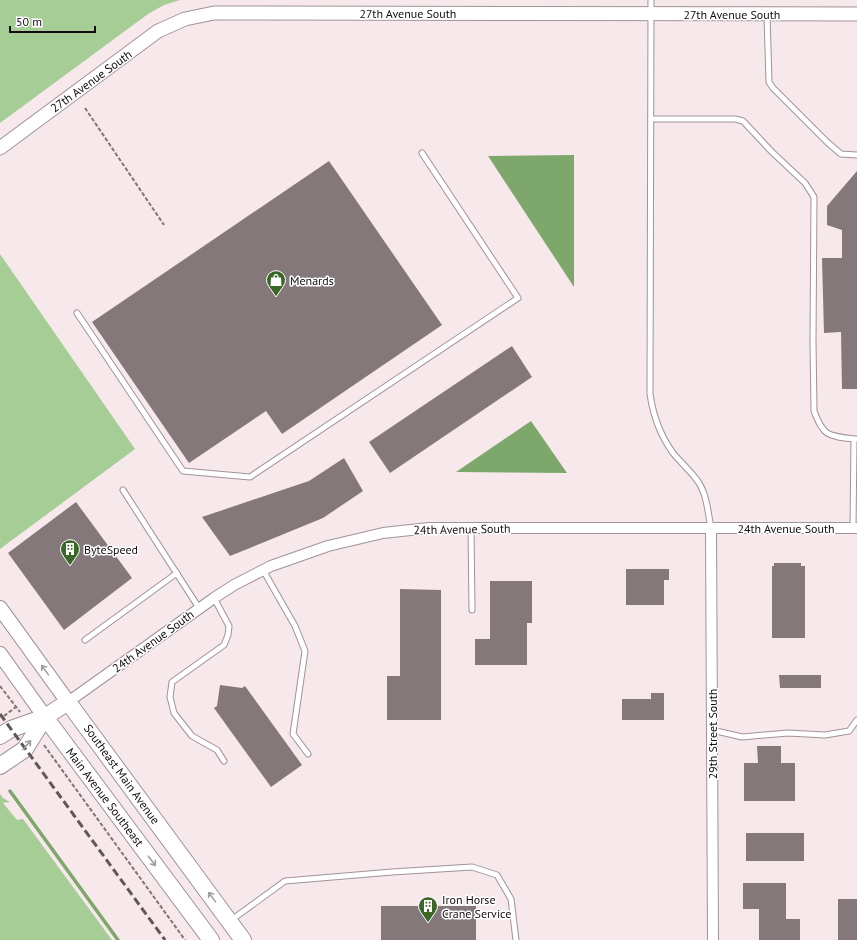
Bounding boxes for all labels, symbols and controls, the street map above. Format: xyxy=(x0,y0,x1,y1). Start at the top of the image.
street label: 27th Avenue South xyxy=(360,6,456,21)
street label: 27th Avenue South xyxy=(684,7,780,22)
scale bar xyxy=(10,8,95,34)
text: 50 m xyxy=(16,14,42,29)
street label: 27th Avenue South xyxy=(47,46,135,116)
shop icon: Menards xyxy=(265,269,287,297)
place label: Menards xyxy=(290,273,334,288)
street label: 24th Avenue South xyxy=(413,521,511,537)
street label: 24th Avenue South xyxy=(737,521,835,536)
building icon: ByteSpeed xyxy=(59,538,81,566)
place label: ByteSpeed xyxy=(84,542,138,557)
street label: 24th Avenue South xyxy=(109,606,197,676)
one-way arrow xyxy=(41,665,49,676)
street label: 29th Street South xyxy=(705,689,720,779)
street label: Southeast Main Avenue xyxy=(81,721,163,827)
one-way arrow xyxy=(22,740,31,751)
street label: Main Avenue Southeast xyxy=(63,745,147,849)
one-way arrow xyxy=(148,855,156,866)
one-way arrow xyxy=(208,892,216,903)
place label: Iron Horse Crane Service xyxy=(442,892,511,921)
building icon: Iron Horse Crane Service xyxy=(417,895,439,923)

